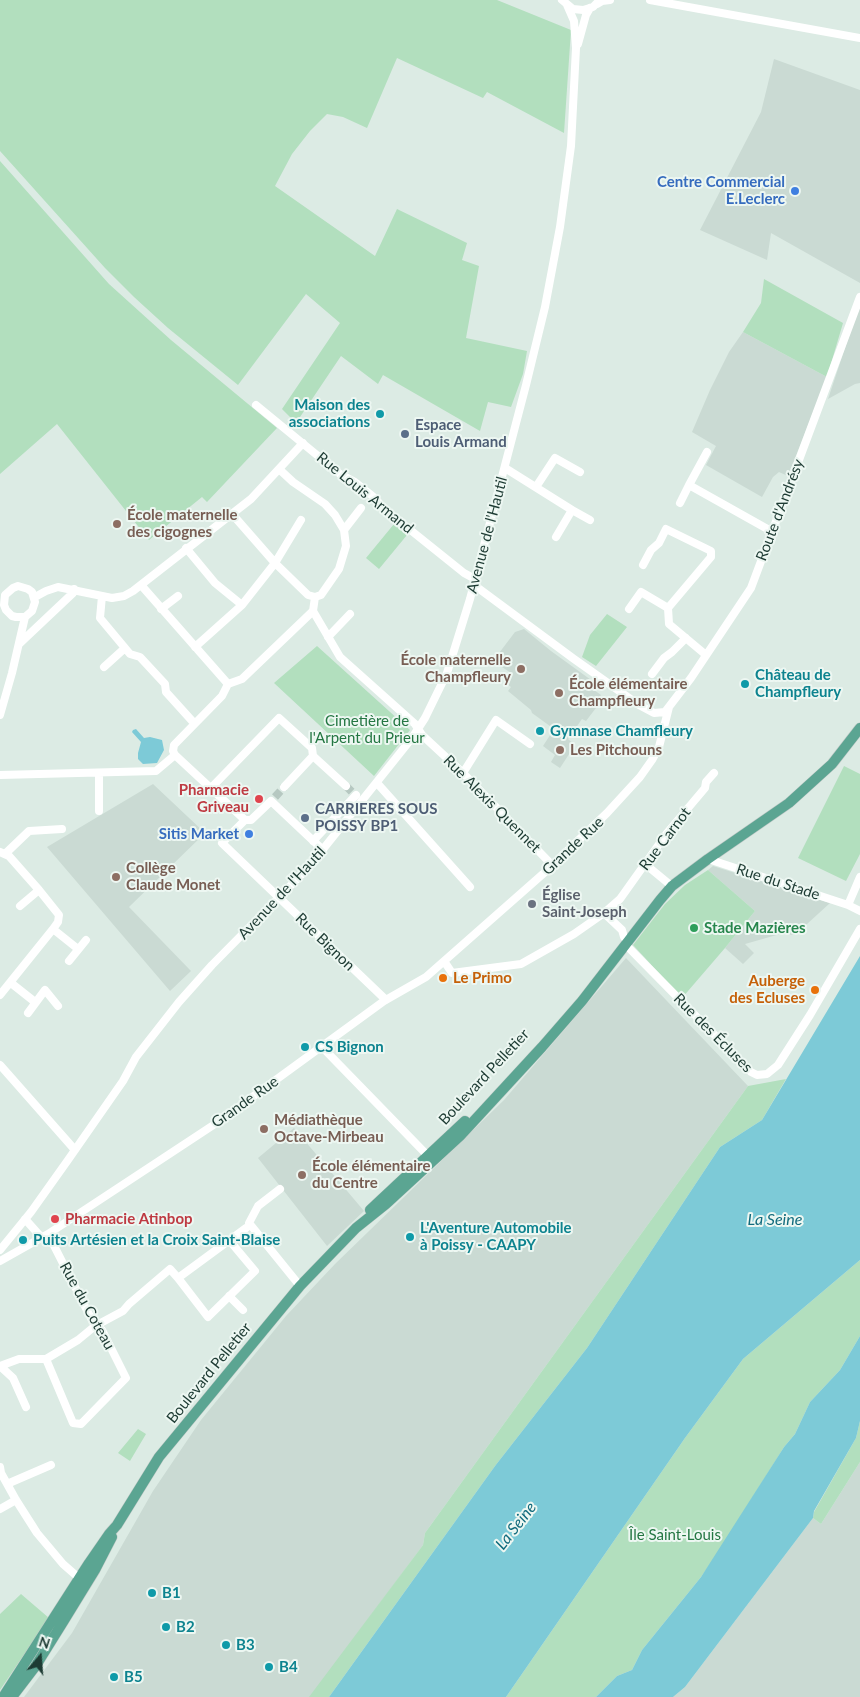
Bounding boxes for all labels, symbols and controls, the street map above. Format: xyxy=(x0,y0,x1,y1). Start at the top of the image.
place label: Centre Commercial E.Leclerc xyxy=(657,173,785,208)
marker: Centre Commercial E.Leclerc xyxy=(789,185,801,197)
place label: Maison des associations xyxy=(289,396,370,431)
marker: Maison des associations xyxy=(374,408,386,420)
place label: Espace Louis Armand xyxy=(415,416,507,451)
marker: Espace Louis Armand xyxy=(399,428,411,440)
street label: Rue Louis Armand xyxy=(313,448,417,538)
street label: Route d'Andrésy xyxy=(752,457,808,563)
street label: Avenue de l'Hautil xyxy=(463,475,511,595)
place label: École maternelle des cigognes xyxy=(127,506,238,541)
marker: École maternelle des cigognes xyxy=(111,518,123,530)
place label: École maternelle Champfleury xyxy=(400,651,511,686)
marker: École maternelle Champfleury xyxy=(515,663,527,675)
place label: Château de Champfleury xyxy=(755,666,841,701)
place label: École élémentaire Champfleury xyxy=(569,675,687,710)
marker: Château de Champfleury xyxy=(739,678,751,690)
marker: École élémentaire Champfleury xyxy=(553,687,565,699)
park label: Cimetière de l'Arpent du Prieur xyxy=(309,712,425,747)
place label: Gymnase Chamfleury xyxy=(550,722,693,740)
marker: Gymnase Chamfleury xyxy=(534,725,546,737)
place label: Les Pitchouns xyxy=(570,741,662,759)
marker: Les Pitchouns xyxy=(554,744,566,756)
street label: Rue Alexis Quennet xyxy=(440,752,544,856)
place label: Pharmacie Griveau xyxy=(179,781,249,816)
marker: Pharmacie Griveau xyxy=(253,793,265,805)
place label: CARRIERES SOUS POISSY BP1 xyxy=(315,800,438,835)
street label: Rue Carnot xyxy=(635,804,695,874)
marker: CARRIERES SOUS POISSY BP1 xyxy=(299,812,311,824)
street label: Grande Rue xyxy=(539,813,607,879)
place label: Sitis Market xyxy=(159,825,239,843)
marker: Sitis Market xyxy=(243,828,255,840)
street label: Avenue de l'Hautil xyxy=(234,843,330,943)
place label: Collège Claude Monet xyxy=(126,859,220,894)
street label: Rue du Stade xyxy=(734,860,822,904)
marker: Collège Claude Monet xyxy=(110,871,122,883)
place label: Église Saint-Joseph xyxy=(542,886,627,921)
marker: Église Saint-Joseph xyxy=(526,898,538,910)
street label: Rue Bignon xyxy=(292,909,358,975)
place label: Stade Mazières xyxy=(704,919,806,937)
marker: Stade Mazières xyxy=(688,922,700,934)
place label: Le Primo xyxy=(453,969,512,987)
marker: Le Primo xyxy=(437,972,449,984)
place label: Auberge des Ecluses xyxy=(729,972,805,1007)
marker: Auberge des Ecluses xyxy=(809,984,821,996)
street label: Rue des Écluses xyxy=(670,990,756,1076)
street label: Boulevard Pelletier xyxy=(435,1025,533,1129)
place label: CS Bignon xyxy=(315,1038,384,1056)
marker: CS Bignon xyxy=(299,1041,311,1053)
street label: Grande Rue xyxy=(208,1072,282,1132)
place label: Médiathèque Octave-Mirbeau xyxy=(274,1111,384,1146)
marker: Médiathèque Octave-Mirbeau xyxy=(258,1123,270,1135)
place label: École élémentaire du Centre xyxy=(312,1157,430,1192)
marker: École élémentaire du Centre xyxy=(296,1169,308,1181)
place label: Pharmacie Atinbop xyxy=(65,1210,193,1228)
water label: La Seine xyxy=(748,1210,802,1230)
marker: Pharmacie Atinbop xyxy=(49,1213,61,1225)
place label: L'Aventure Automobile à Poissy - CAAPY xyxy=(420,1219,572,1254)
place label: Puits Artésien et la Croix Saint-Blaise xyxy=(33,1231,280,1249)
marker: L'Aventure Automobile à Poissy - CAAPY xyxy=(404,1231,416,1243)
marker: Puits Artésien et la Croix Saint-Blaise xyxy=(17,1234,29,1246)
street label: Rue du Coteau xyxy=(56,1259,118,1353)
street label: Boulevard Pelletier xyxy=(163,1319,255,1427)
water label: La Seine xyxy=(492,1498,540,1554)
park label: Île Saint-Louis xyxy=(629,1526,721,1544)
place label: B1 xyxy=(162,1584,181,1602)
marker: B1 xyxy=(146,1587,158,1599)
place label: B2 xyxy=(176,1618,195,1636)
marker: B2 xyxy=(160,1621,172,1633)
north arrow xyxy=(15,1632,65,1682)
text: N xyxy=(37,1633,53,1652)
place label: B3 xyxy=(236,1636,255,1654)
marker: B3 xyxy=(220,1639,232,1651)
place label: B4 xyxy=(279,1658,298,1676)
marker: B4 xyxy=(263,1661,275,1673)
place label: B5 xyxy=(124,1668,143,1686)
marker: B5 xyxy=(108,1671,120,1683)

